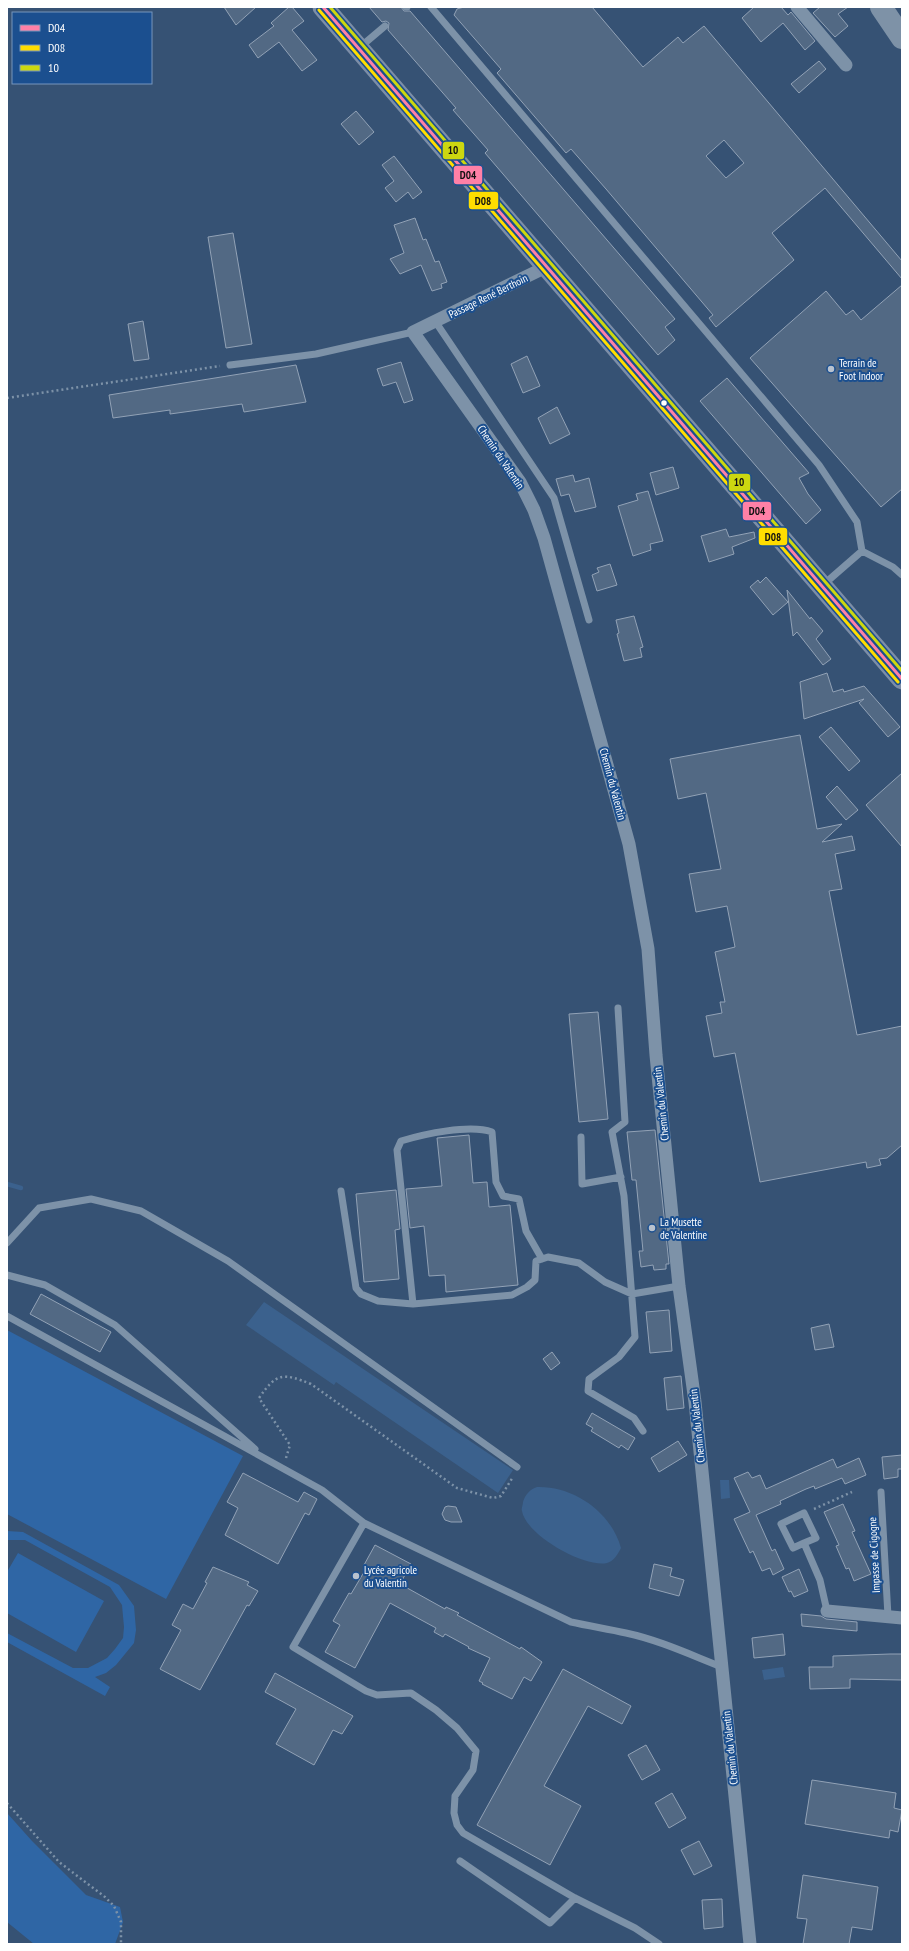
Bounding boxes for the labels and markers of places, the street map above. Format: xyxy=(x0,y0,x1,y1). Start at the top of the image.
place label: Terrain de Foot Indoor xyxy=(839,356,883,383)
marker: Terrain de Foot Indoor xyxy=(826,364,836,374)
unlabelled marker xyxy=(659,398,669,408)
place label: La Musette de Valentine xyxy=(660,1215,708,1242)
marker: La Musette de Valentine xyxy=(647,1223,657,1233)
place label: Lycée agricole du Valentin xyxy=(364,1563,418,1590)
marker: Lycée agricole du Valentin xyxy=(351,1571,361,1581)

